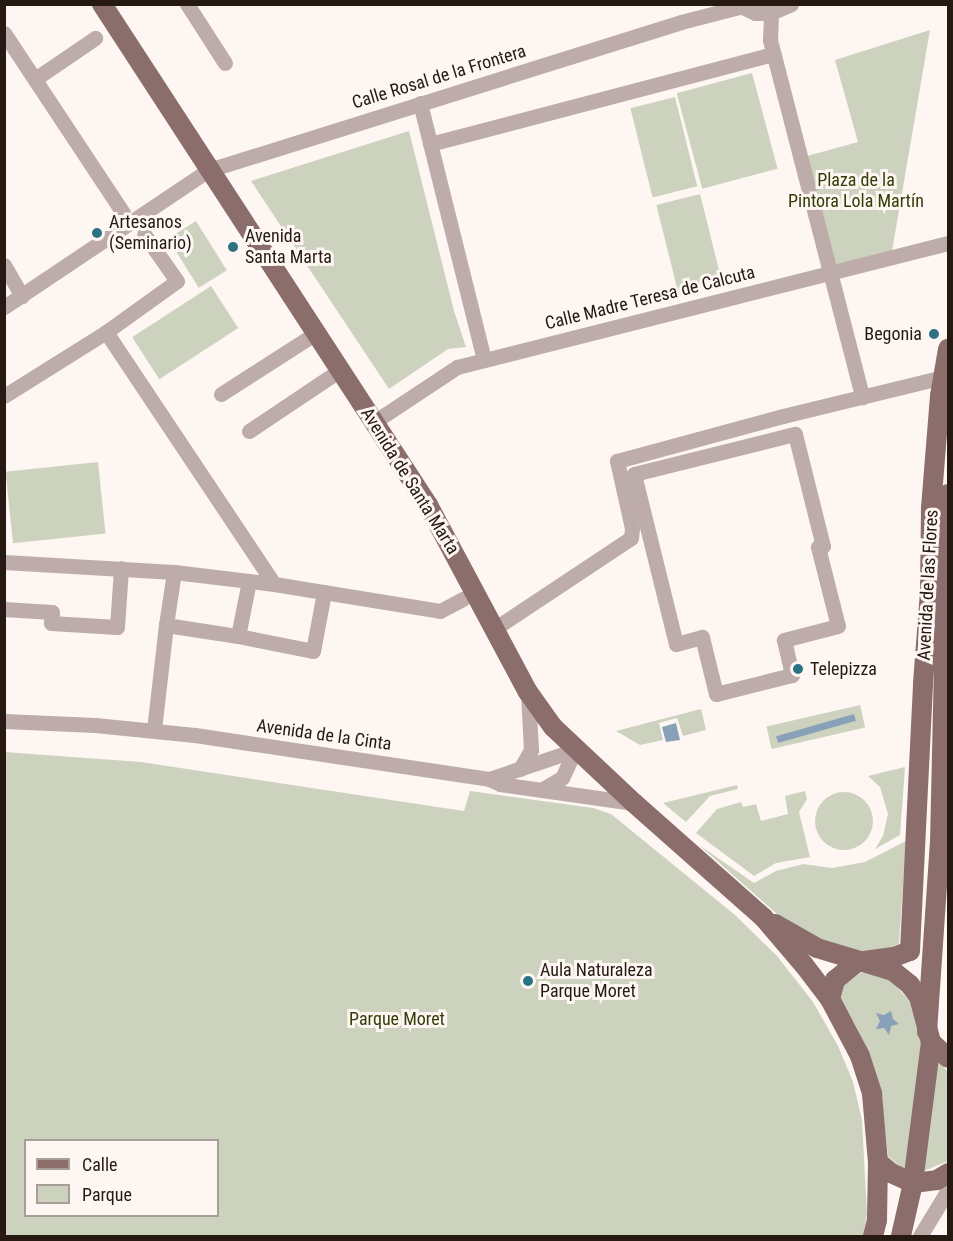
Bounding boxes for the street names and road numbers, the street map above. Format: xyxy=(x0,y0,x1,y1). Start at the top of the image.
street label: Calle Rosal de la Frontera xyxy=(349,40,529,114)
street label: Calle Madre Teresa de Calcuta xyxy=(543,261,757,335)
street label: Avenida de Santa Marta xyxy=(356,404,464,558)
street label: Avenida de las Flores xyxy=(913,509,943,661)
street label: Avenida de la Cinta xyxy=(255,715,393,755)

